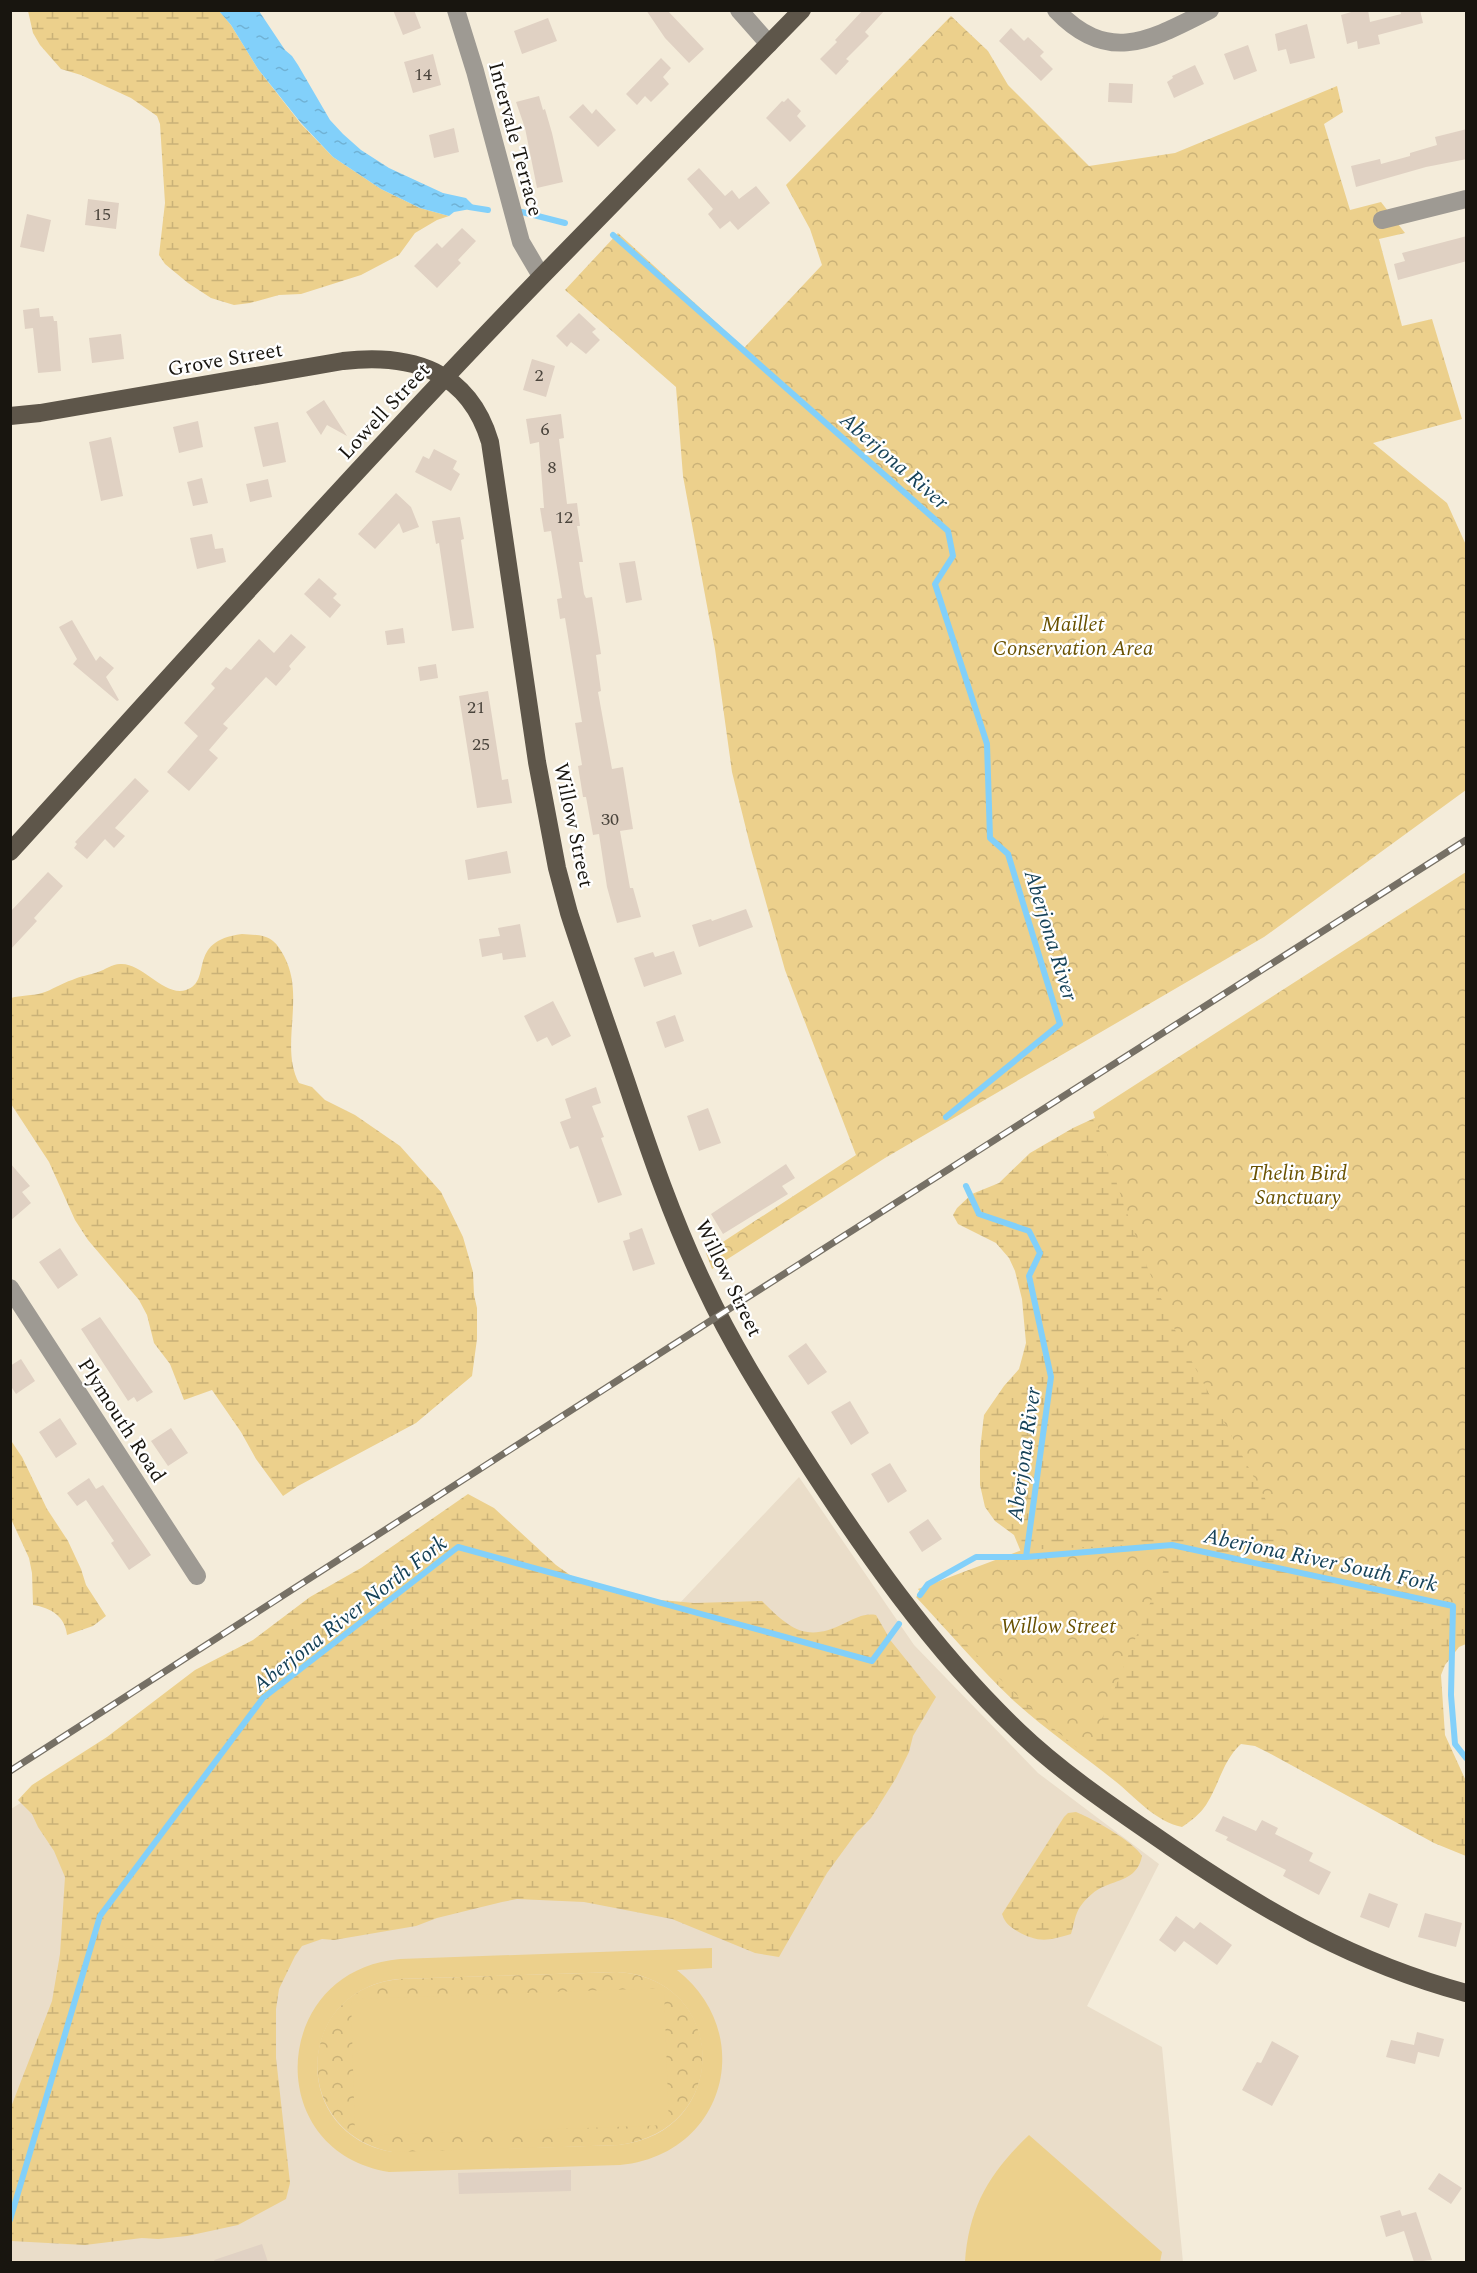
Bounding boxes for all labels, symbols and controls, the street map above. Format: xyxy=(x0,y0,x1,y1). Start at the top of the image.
street label: Intervale Terrace xyxy=(479,58,551,220)
house number: 14 xyxy=(414,61,432,88)
house number: 15 xyxy=(93,201,111,228)
street label: Grove Street xyxy=(165,334,285,386)
street label: Lowell Street xyxy=(331,356,438,468)
house number: 2 xyxy=(535,362,544,389)
water label: Aberjona River xyxy=(831,404,956,518)
house number: 6 xyxy=(541,416,550,443)
house number: 8 xyxy=(548,454,557,481)
house number: 12 xyxy=(555,504,573,531)
park label: Maillet Conservation Area xyxy=(993,609,1154,665)
house number: 21 xyxy=(467,694,485,721)
house number: 25 xyxy=(472,731,490,758)
street label: Willow Street xyxy=(544,760,602,891)
house number: 30 xyxy=(601,806,619,833)
water label: Aberjona River xyxy=(1015,865,1086,1005)
park label: Thelin Bird Sanctuary xyxy=(1249,1158,1347,1214)
street label: Willow Street xyxy=(686,1214,770,1342)
street label: Plymouth Road xyxy=(69,1352,174,1489)
water label: Aberjona River xyxy=(999,1385,1050,1524)
water label: Aberjona River South Fork xyxy=(1200,1519,1440,1601)
water label: Aberjona River North Fork xyxy=(245,1527,454,1702)
park label: Willow Street xyxy=(1000,1611,1116,1643)

